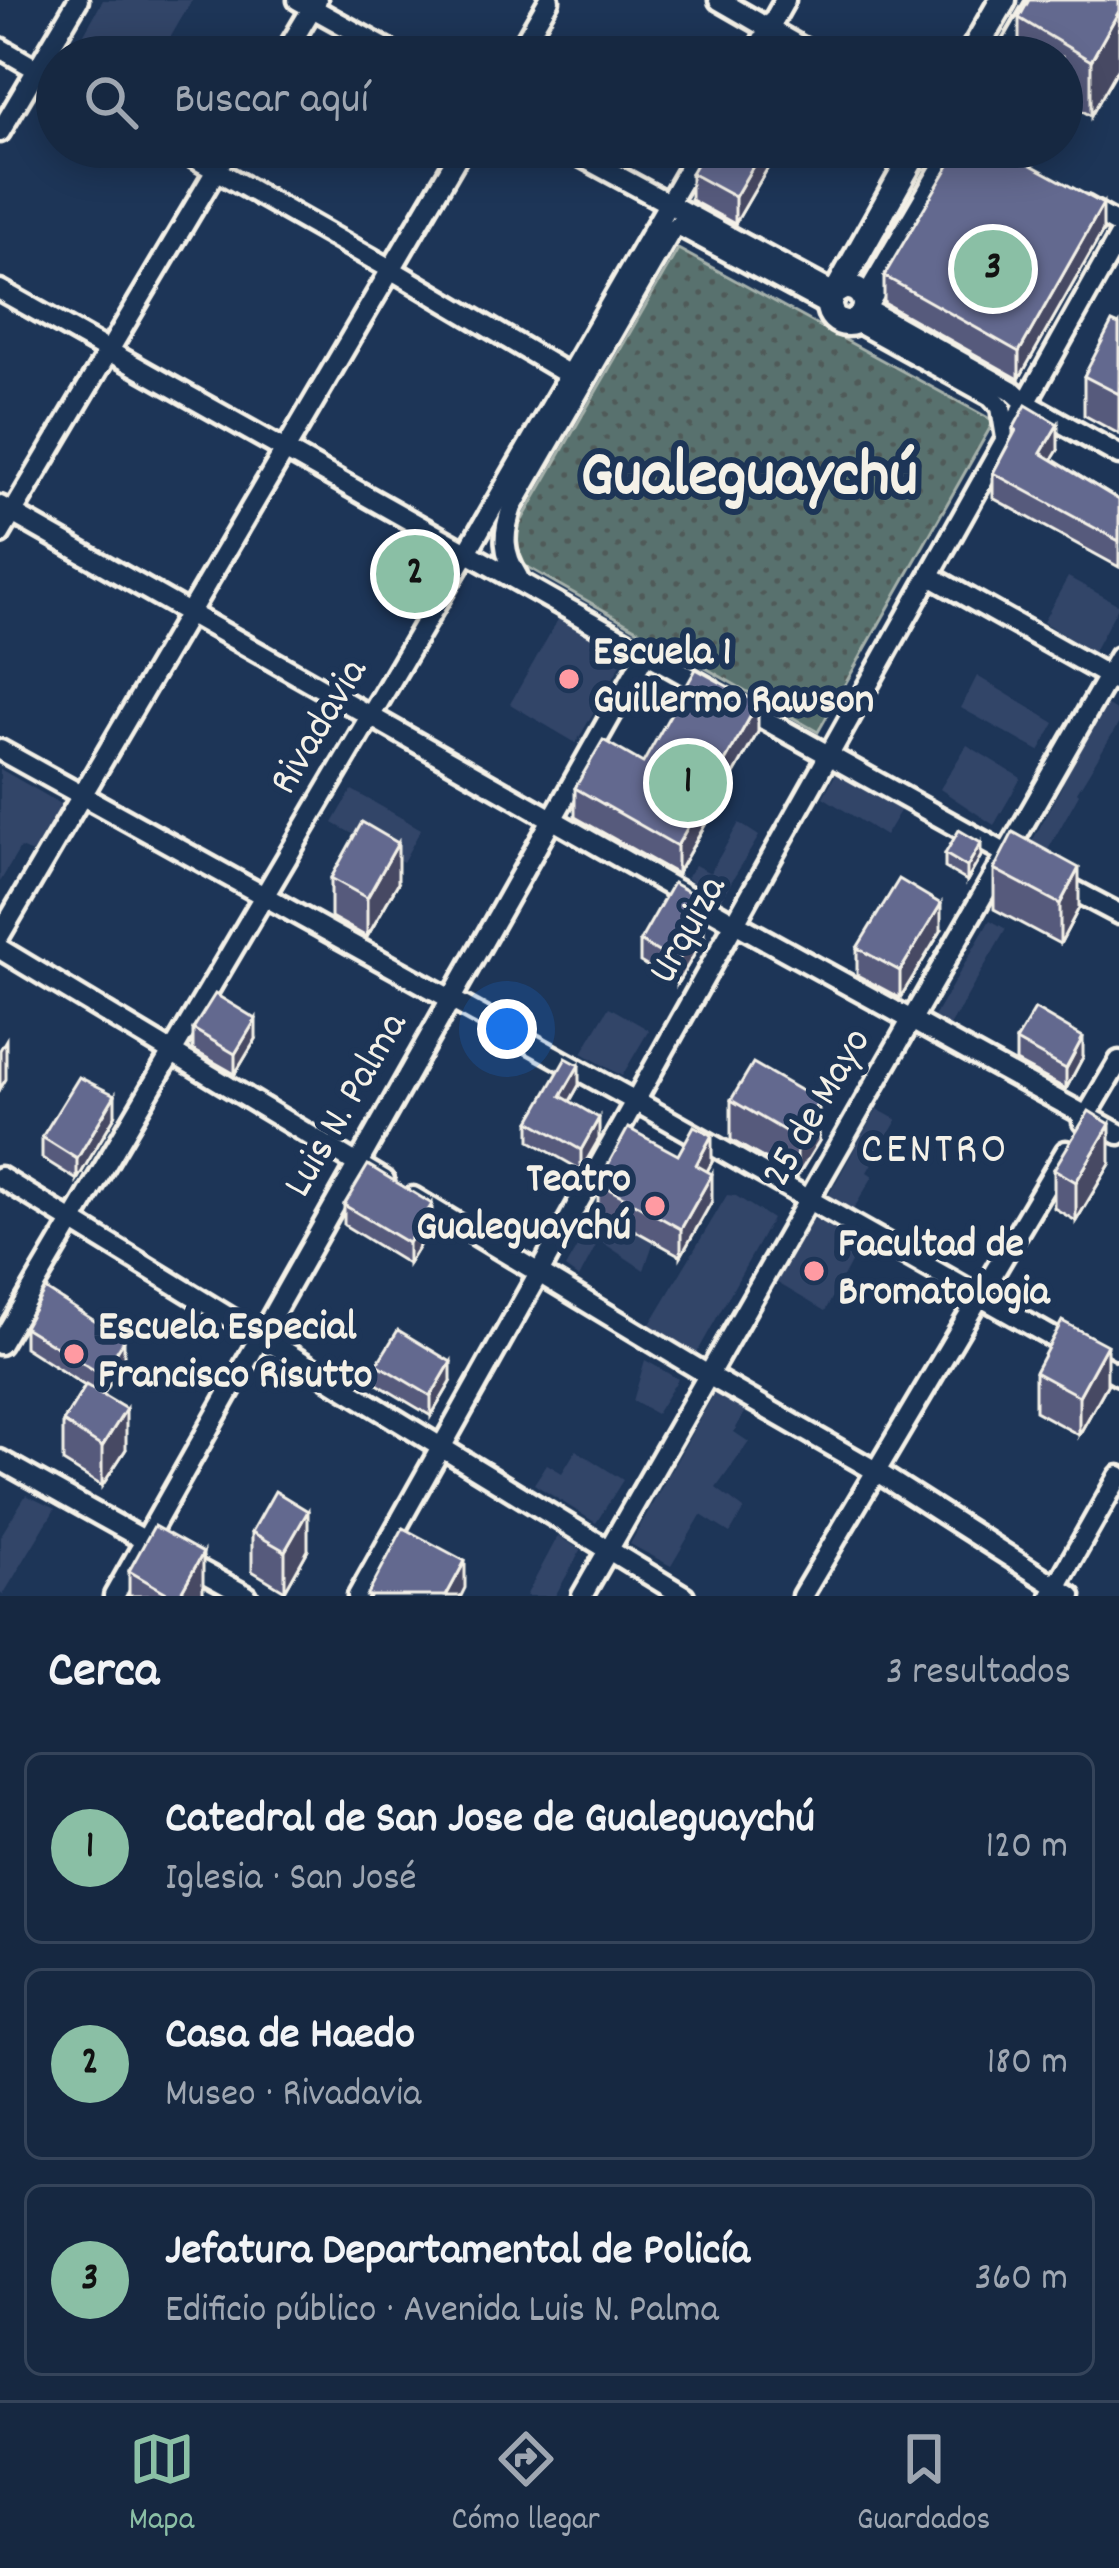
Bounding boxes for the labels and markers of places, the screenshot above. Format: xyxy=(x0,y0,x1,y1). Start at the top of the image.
pin: 3 xyxy=(954,224,1032,314)
pin: 2 xyxy=(376,529,454,619)
place label: Escuela 1 Guillermo Rawson xyxy=(593,625,874,733)
marker: Escuela 1 Guillermo Rawson xyxy=(556,666,582,692)
pin: 1 xyxy=(649,738,727,828)
place label: Teatro Gualeguaychú xyxy=(416,1152,631,1260)
marker: Teatro Gualeguaychú xyxy=(642,1193,668,1219)
place label: Facultad de Bromatologia xyxy=(838,1217,1051,1325)
marker: Facultad de Bromatologia xyxy=(801,1258,827,1284)
place label: Escuela Especial Francisco Risutto xyxy=(98,1300,372,1408)
marker: Escuela Especial Francisco Risutto xyxy=(61,1341,87,1367)

